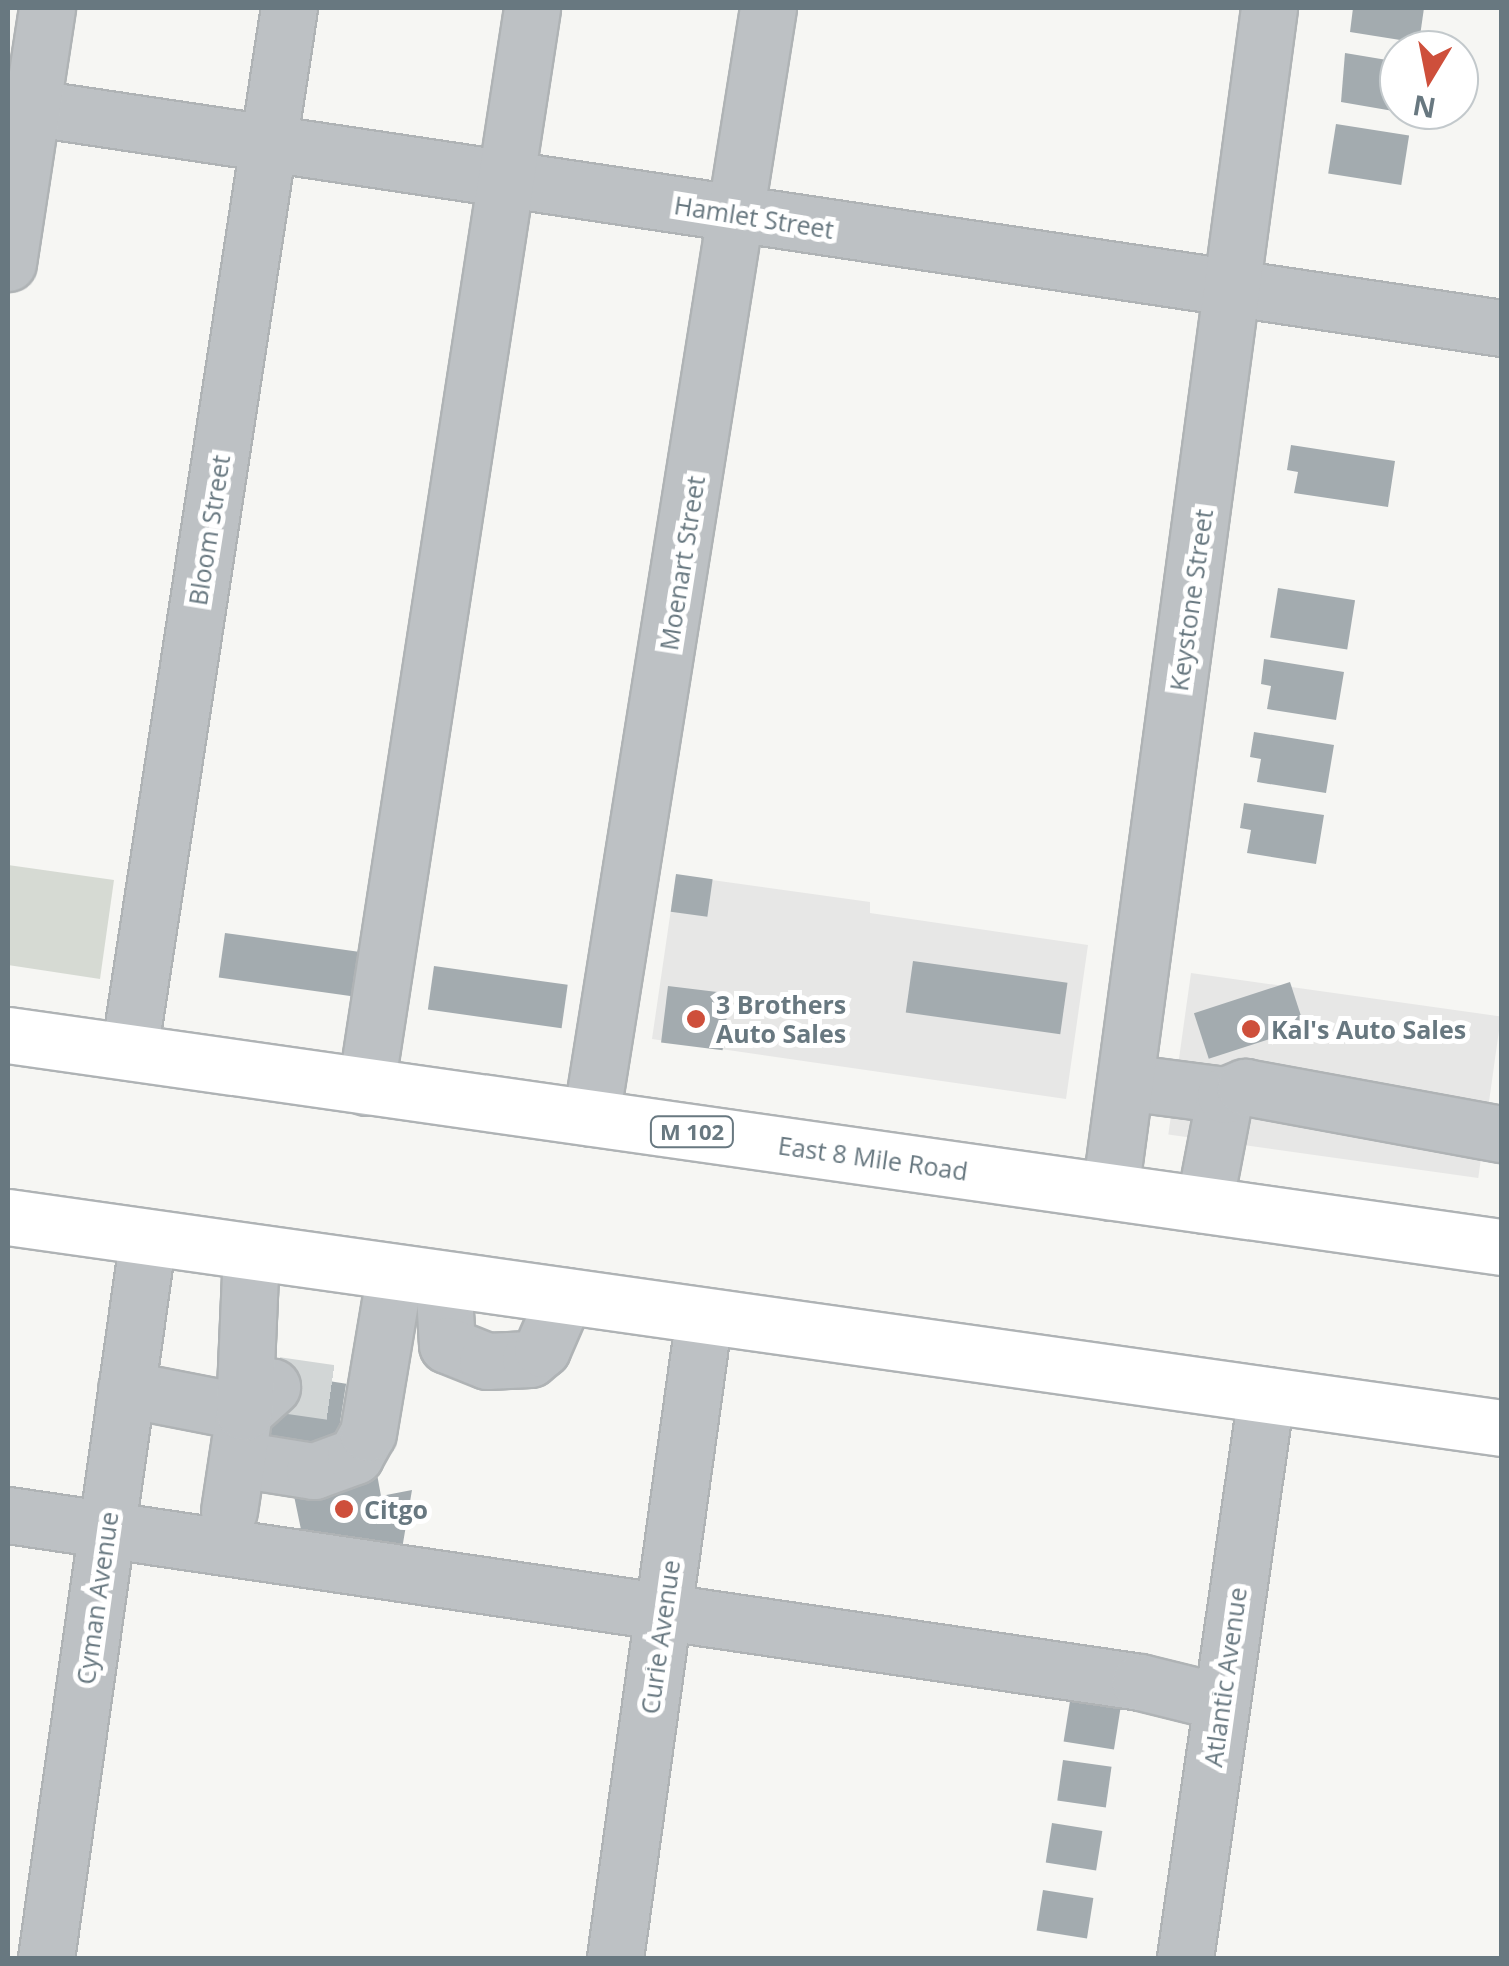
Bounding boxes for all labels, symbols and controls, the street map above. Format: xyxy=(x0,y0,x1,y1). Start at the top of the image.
north arrow xyxy=(1379,30,1479,130)
text: N xyxy=(1410,87,1439,128)
street label: Hamlet Street xyxy=(672,190,836,244)
street label: Bloom Street xyxy=(182,453,236,607)
street label: Moenart Street xyxy=(653,474,711,652)
street label: Keystone Street xyxy=(1163,507,1219,693)
place label: 3 Brothers Auto Sales xyxy=(716,990,846,1049)
marker: 3 Brothers Auto Sales xyxy=(685,1008,707,1030)
place label: Kal's Auto Sales xyxy=(1271,1014,1466,1044)
marker: Kal's Auto Sales xyxy=(1240,1018,1262,1040)
road number: M 102 xyxy=(650,1115,734,1149)
street label: East 8 Mile Road xyxy=(776,1130,970,1186)
place label: Citgo xyxy=(364,1494,428,1524)
marker: Citgo xyxy=(333,1498,355,1520)
street label: Cyman Avenue xyxy=(70,1510,124,1686)
street label: Curie Avenue xyxy=(634,1558,686,1716)
street label: Atlantic Avenue xyxy=(1198,1585,1252,1769)

